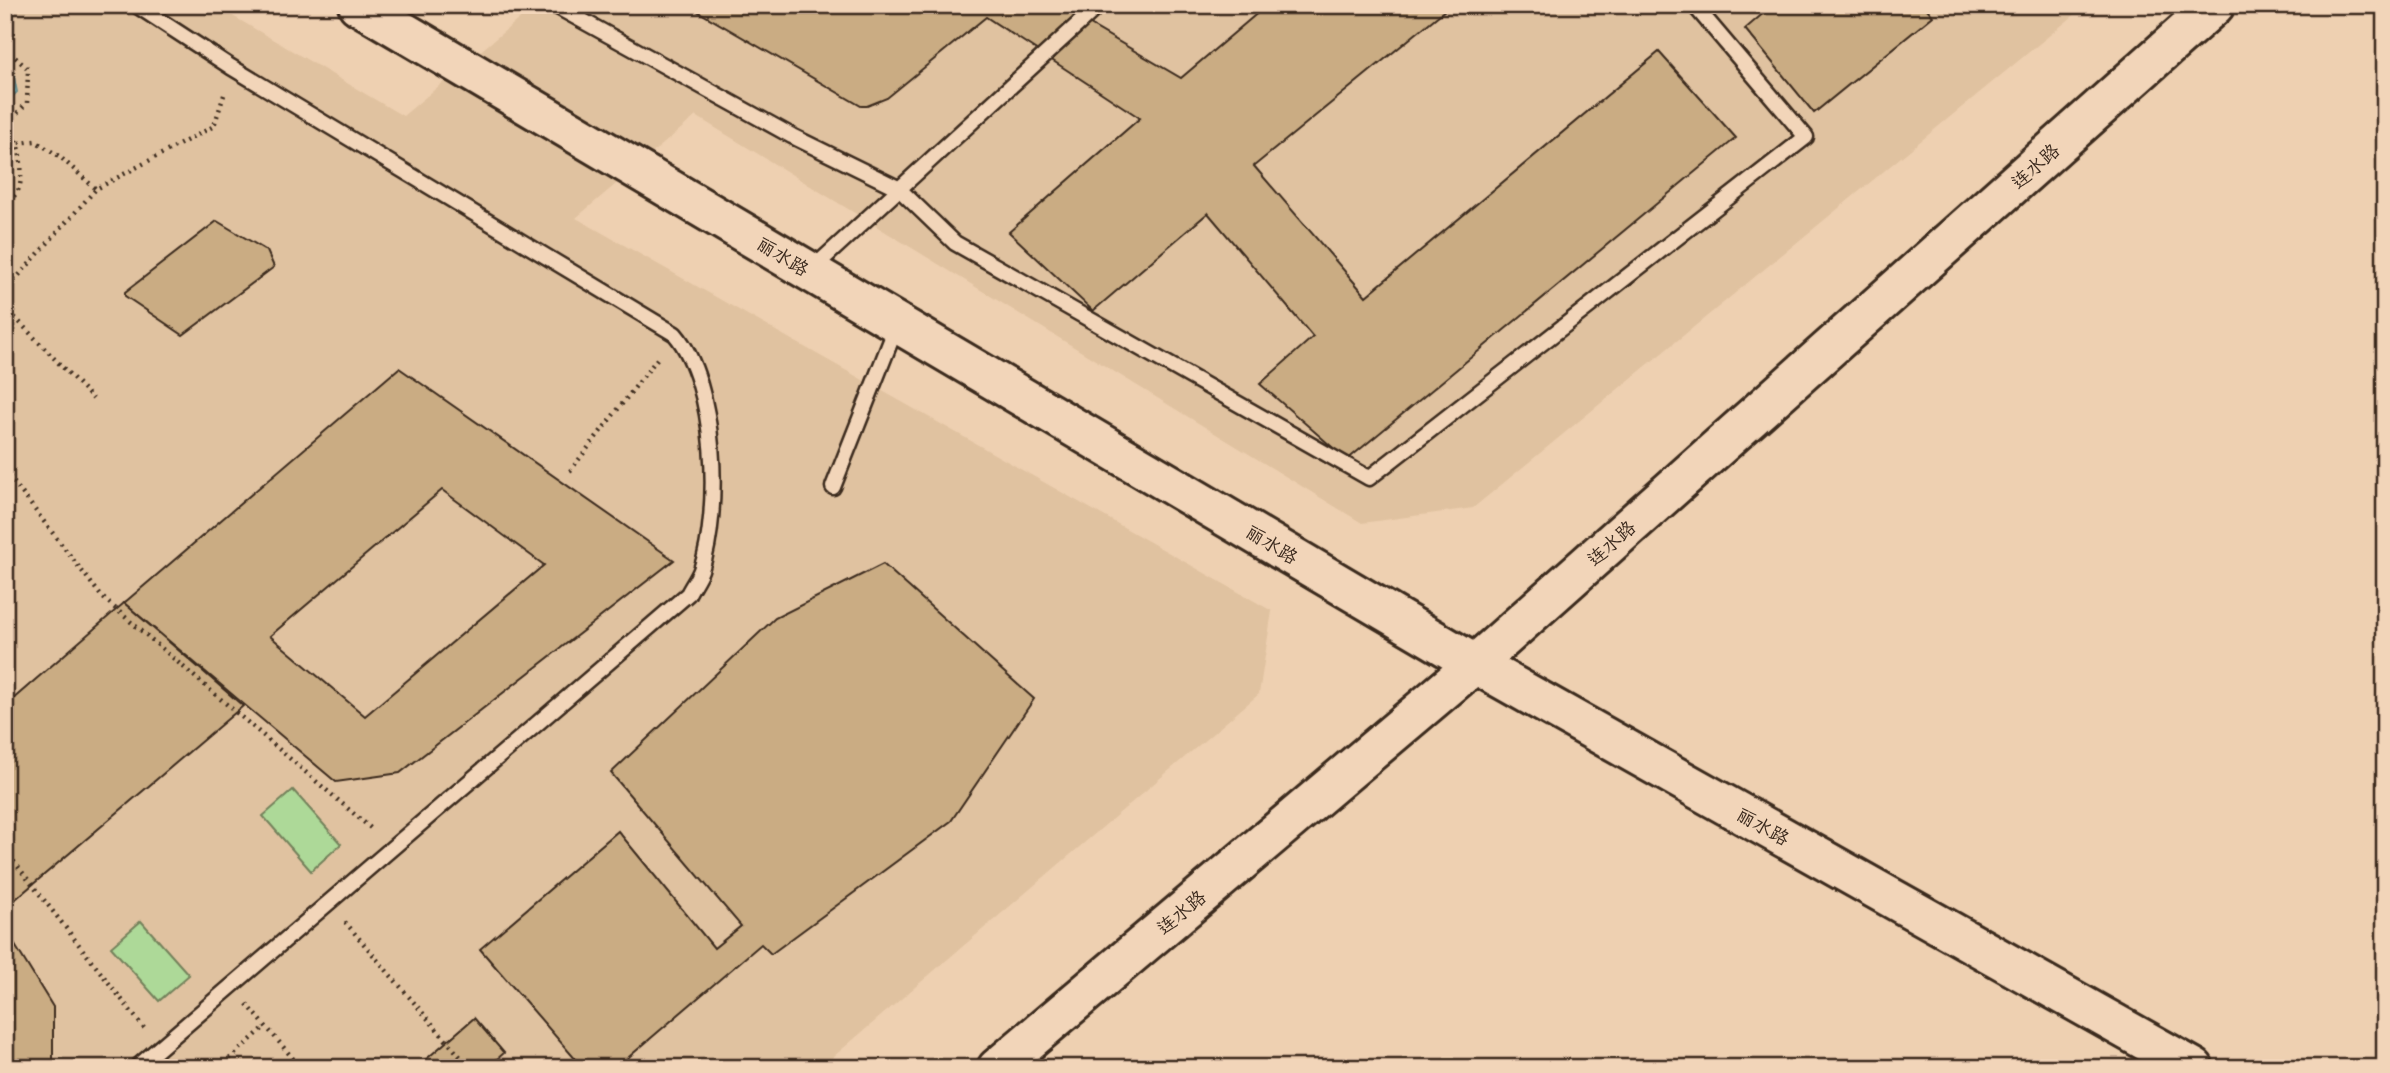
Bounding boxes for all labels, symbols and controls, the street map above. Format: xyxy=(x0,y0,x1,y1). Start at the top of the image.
street label: 连水路 xyxy=(2007,139,2064,194)
street label: 丽水路 xyxy=(752,233,813,281)
street label: 连水路 xyxy=(1583,516,1640,571)
street label: 丽水路 xyxy=(1241,521,1302,569)
street label: 丽水路 xyxy=(1732,803,1793,850)
street label: 连水路 xyxy=(1153,886,1211,940)

